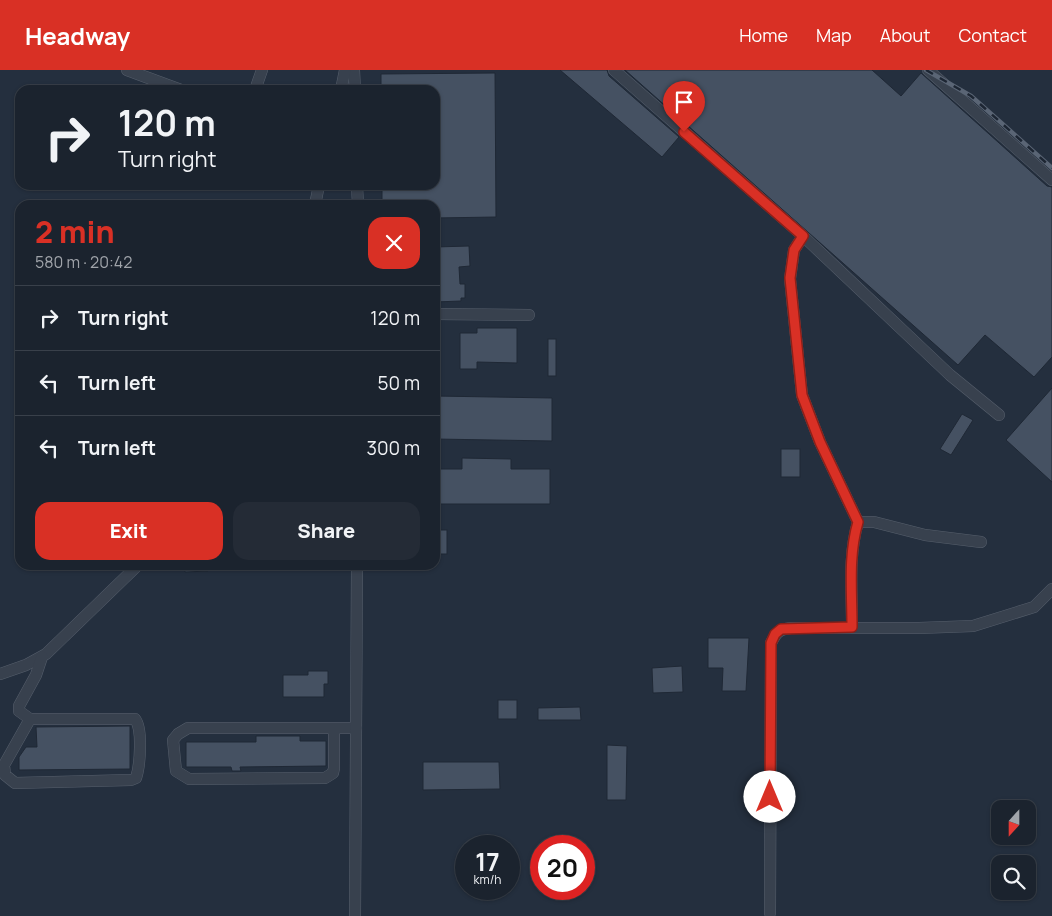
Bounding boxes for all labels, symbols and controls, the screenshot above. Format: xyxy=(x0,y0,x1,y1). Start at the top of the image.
text: Headway xyxy=(25,19,130,52)
text: Home xyxy=(739,23,788,47)
text: Map xyxy=(816,23,852,47)
text: About xyxy=(880,23,930,47)
text: Contact xyxy=(958,23,1027,47)
pin xyxy=(663,81,705,132)
icon: arrive xyxy=(670,88,698,116)
text: 120 m xyxy=(118,99,216,147)
icon: right xyxy=(35,105,100,170)
text: Turn right xyxy=(118,144,216,174)
text: 2 min xyxy=(35,211,115,252)
button: close xyxy=(368,217,420,269)
text: 580 m · 20:42 xyxy=(35,251,132,273)
icon: right xyxy=(35,304,63,332)
text: Turn right xyxy=(78,305,168,331)
text: 120 m xyxy=(370,305,420,331)
icon: left xyxy=(35,369,63,397)
text: Turn left xyxy=(78,370,156,396)
text: 50 m xyxy=(378,370,420,396)
icon: left xyxy=(35,434,63,462)
text: Turn left xyxy=(78,435,156,461)
text: 300 m xyxy=(366,435,420,461)
button: Exit xyxy=(35,502,223,560)
button: Share xyxy=(233,502,420,560)
position arrow xyxy=(743,770,795,822)
north arrow xyxy=(991,800,1036,845)
map controls xyxy=(991,800,1036,900)
speed limit sign: 20 xyxy=(530,835,595,900)
text: 17 xyxy=(475,844,500,879)
button: search xyxy=(991,855,1036,900)
text: km/h xyxy=(474,871,501,888)

